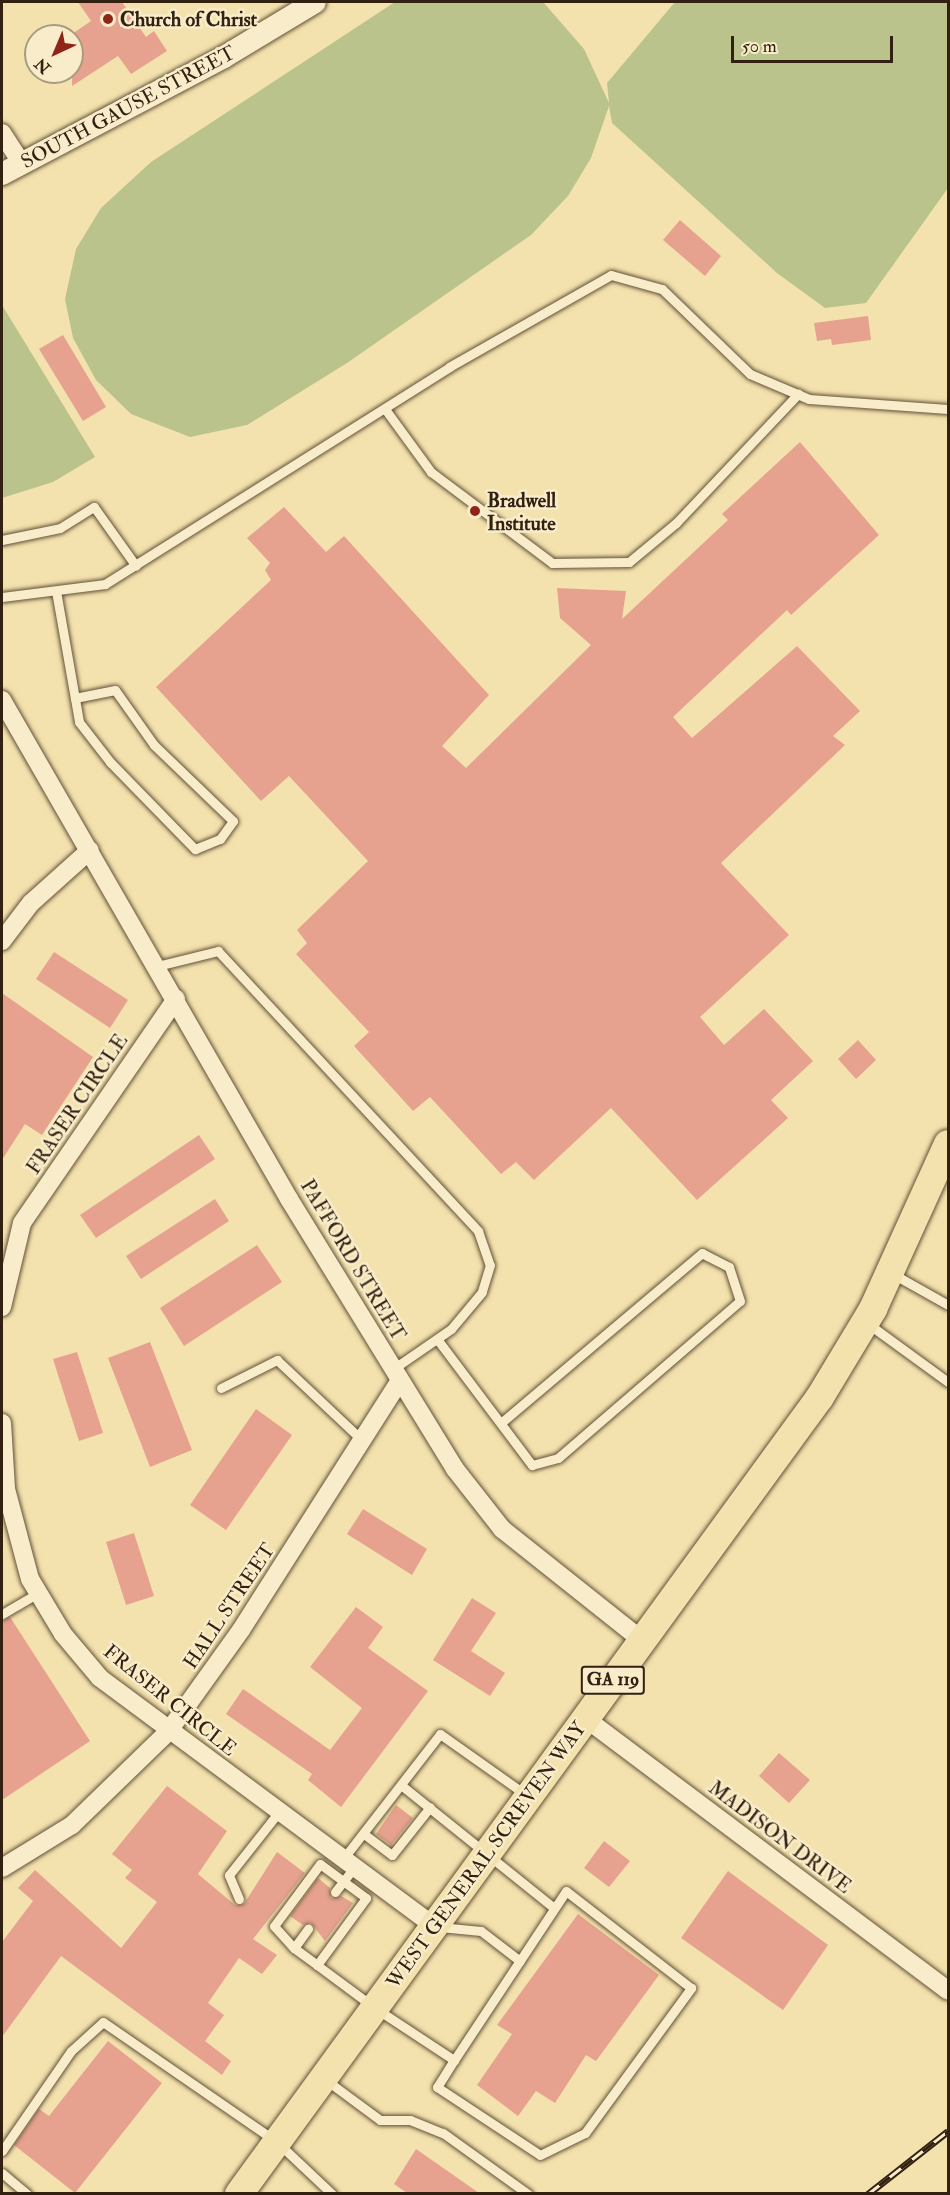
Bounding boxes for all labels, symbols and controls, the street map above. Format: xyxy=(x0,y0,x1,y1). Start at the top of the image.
place label: Church of Christ xyxy=(120,7,257,31)
marker: Church of Christ xyxy=(101,12,115,26)
north arrow xyxy=(24,24,84,84)
scale bar xyxy=(734,24,896,62)
text: 50 m xyxy=(742,35,777,58)
street label: SOUTH GAUSE STREET xyxy=(17,40,239,174)
text: N xyxy=(31,53,55,78)
place label: Bradwell Institute xyxy=(487,488,556,535)
marker: Bradwell Institute xyxy=(468,504,482,518)
street label: FRASER CIRCLE xyxy=(21,1029,133,1179)
street label: PAFFORD STREET xyxy=(295,1175,411,1345)
street label: HALL STREET xyxy=(178,1539,280,1673)
street label: FRASER CIRCLE xyxy=(99,1639,241,1761)
road number: GA 119 xyxy=(580,1665,646,1695)
street label: WEST GENERAL SCREVEN WAY xyxy=(381,1717,591,1993)
street label: MADISON DRIVE xyxy=(704,1776,856,1898)

